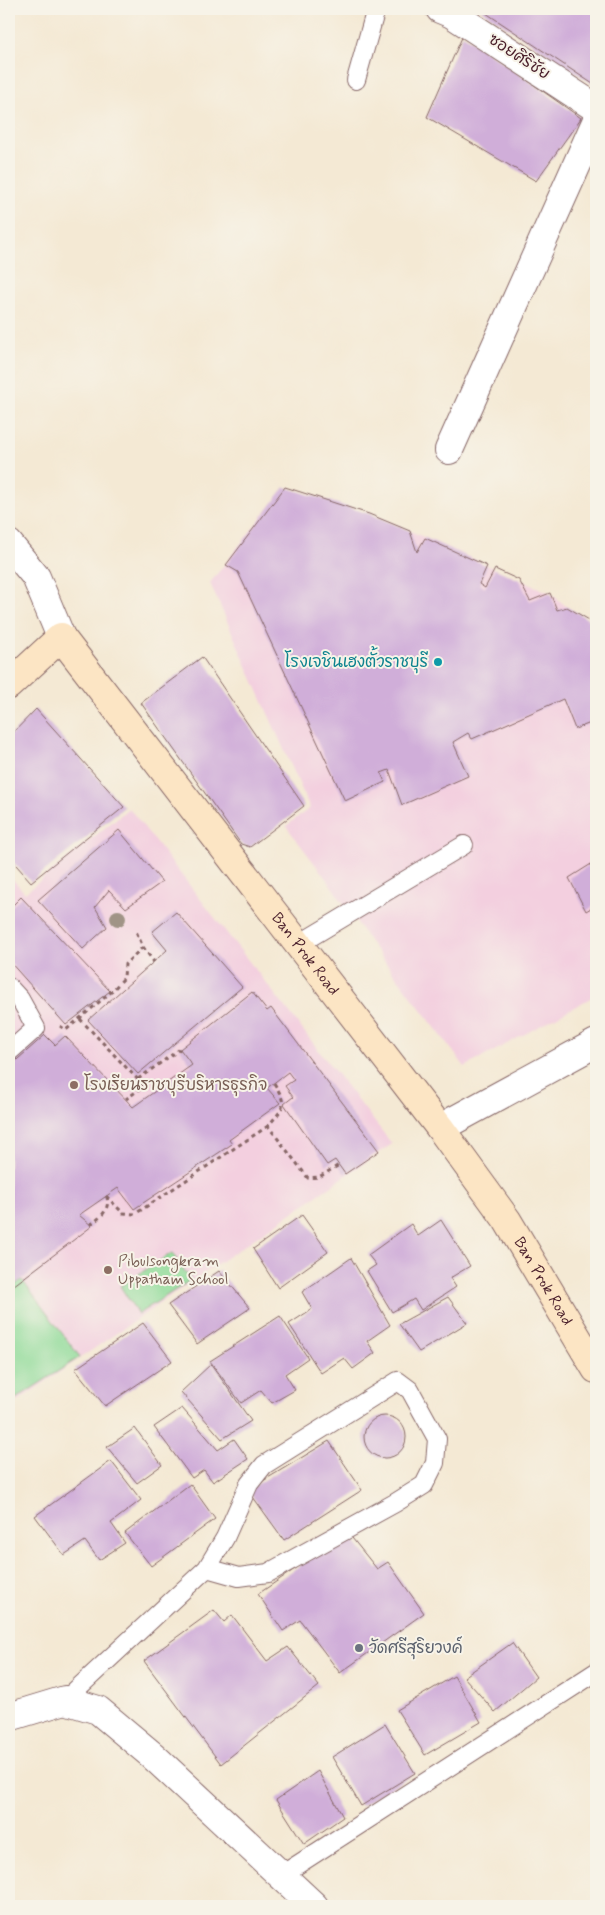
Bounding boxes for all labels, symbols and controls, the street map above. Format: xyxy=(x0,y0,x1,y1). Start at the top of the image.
street label: ซอยศิริชัย xyxy=(484,28,554,85)
place label: โรงเจชินเฮงตั้วราชบุรี xyxy=(285,646,429,674)
marker: โรงเจชินเฮงตั้วราชบุรี xyxy=(432,656,444,668)
street label: Ban Prok Road xyxy=(267,908,344,1000)
place label: โรงเรียนราชบุรีบริหารธุรกิจ xyxy=(84,1073,267,1097)
marker: โรงเรียนราชบุรีบริหารธุรกิจ xyxy=(68,1079,80,1091)
street label: Ban Prok Road xyxy=(509,1233,578,1329)
place label: Pibulsongkram Uppatham School xyxy=(118,1251,229,1290)
marker: Pibulsongkram Uppatham School xyxy=(102,1264,114,1276)
place label: วัดศรีสุริยวงค์ xyxy=(369,1636,463,1660)
marker: วัดศรีสุริยวงค์ xyxy=(353,1642,365,1654)

